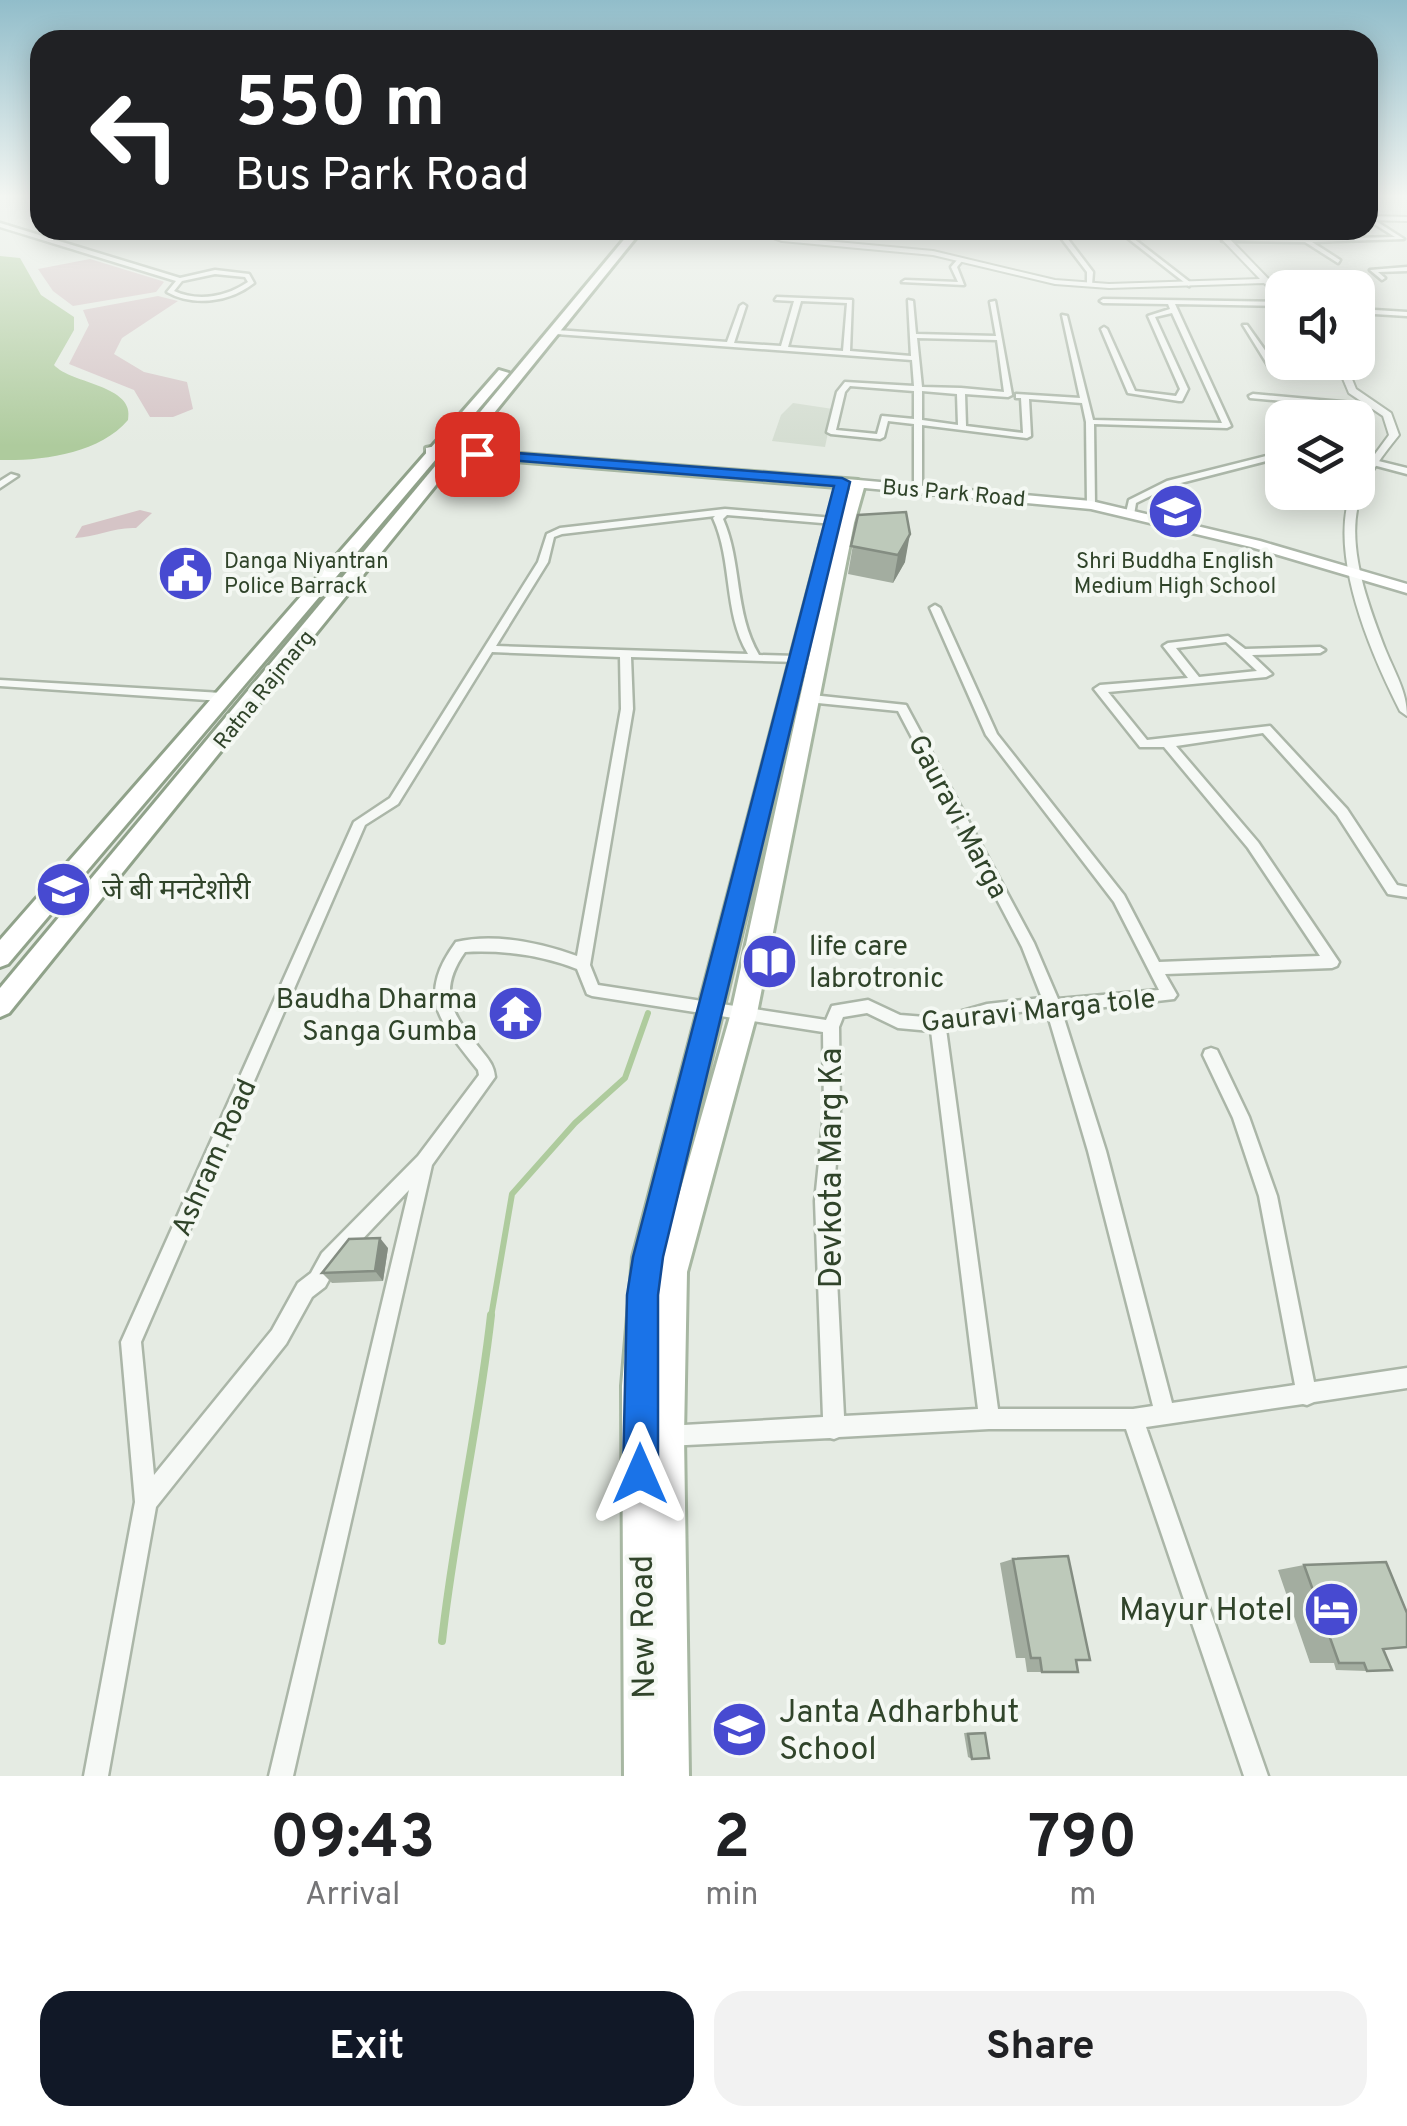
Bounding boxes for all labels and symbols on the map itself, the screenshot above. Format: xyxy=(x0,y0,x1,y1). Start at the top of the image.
pin xyxy=(435,412,520,497)
street label: Bus Park Road xyxy=(881,475,1027,514)
school or university icon: Shri Buddha English Medium High School xyxy=(1145,482,1205,542)
public building icon: Danga Niyantran Police Barrack xyxy=(155,543,215,603)
place label: Danga Niyantran Police Barrack xyxy=(224,549,389,601)
place label: Shri Buddha English Medium High School xyxy=(1074,549,1276,601)
street label: Ratna Rajmarg xyxy=(209,626,321,756)
street label: Gauravi Marga xyxy=(898,729,1015,906)
school or university icon: जे बी मनटेशोरी xyxy=(33,859,93,919)
place label: जे बी मनटेशोरी xyxy=(102,873,251,910)
place label: life care labrotronic xyxy=(809,930,944,998)
library icon: life care labrotronic xyxy=(740,931,800,991)
street label: Gauravi Marga tole xyxy=(919,982,1157,1042)
place label: Baudha Dharma Sanga Gumba xyxy=(276,983,477,1051)
temple icon: Baudha Dharma Sanga Gumba xyxy=(486,984,546,1044)
street label: Devkota Marg Ka xyxy=(813,1048,853,1288)
street label: Ashram Road xyxy=(165,1074,266,1243)
position arrow xyxy=(588,1422,692,1526)
street label: New Road xyxy=(624,1555,666,1699)
hotel icon: Mayur Hotel xyxy=(1302,1579,1362,1639)
place label: Mayur Hotel xyxy=(1119,1592,1293,1632)
place label: Janta Adharbhut School xyxy=(779,1694,1019,1771)
school or university icon: Janta Adharbhut School xyxy=(710,1699,770,1759)

